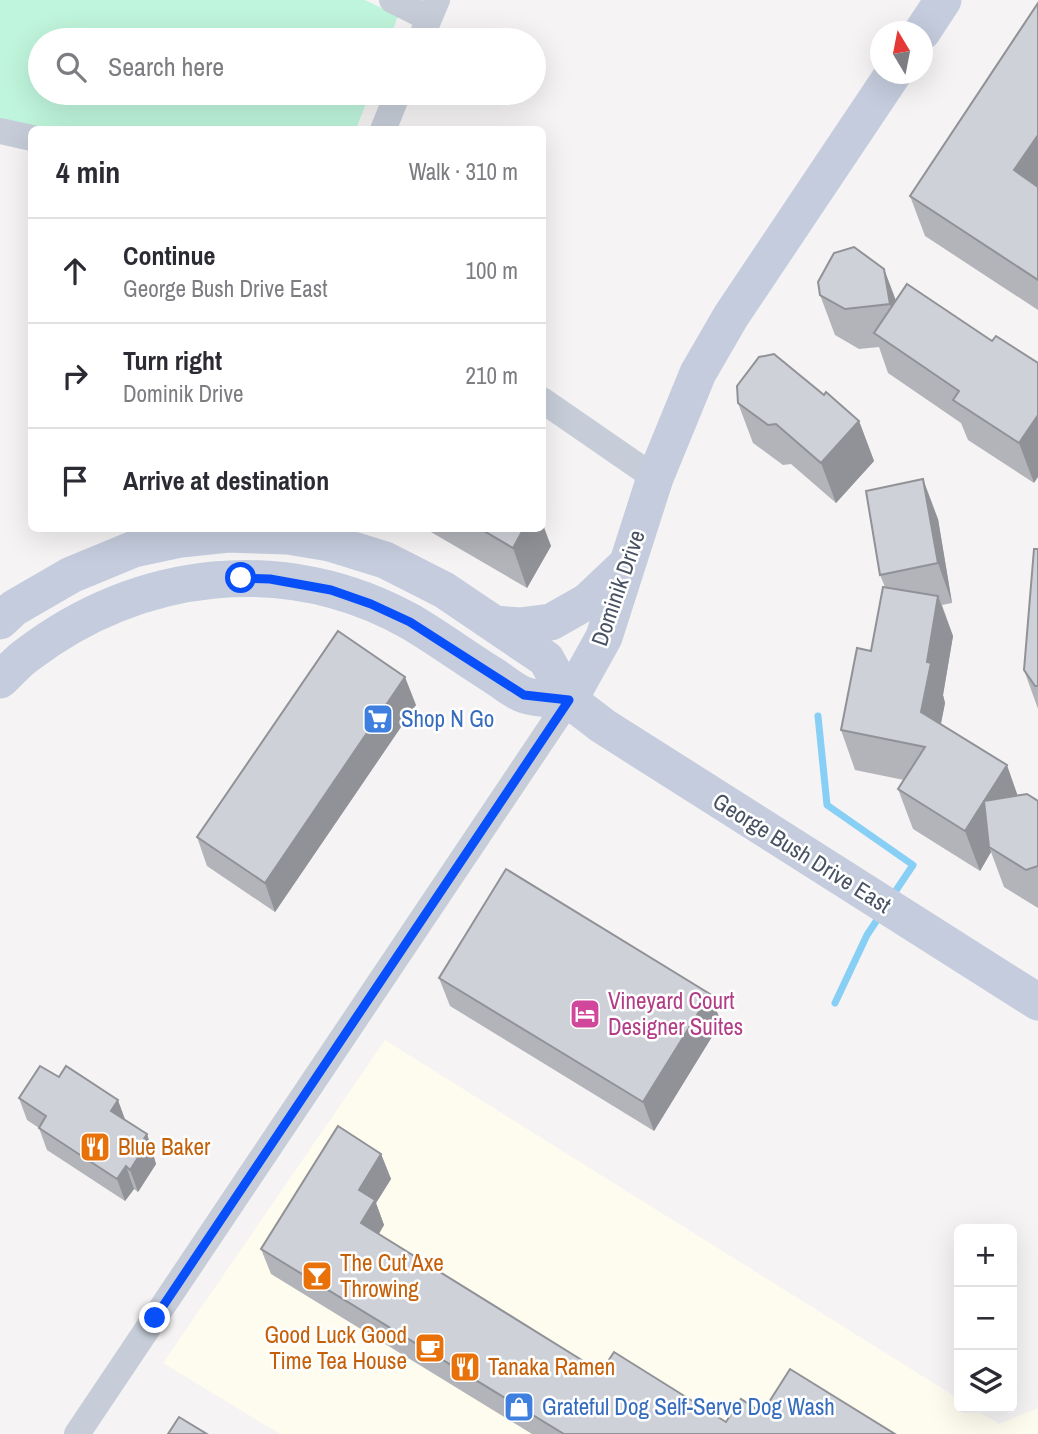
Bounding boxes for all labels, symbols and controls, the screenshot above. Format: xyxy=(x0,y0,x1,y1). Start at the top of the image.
north arrow xyxy=(870,21,933,84)
search box xyxy=(28,28,546,105)
icon: search xyxy=(52,48,90,86)
text: Search here xyxy=(108,49,224,84)
text: 4 min xyxy=(56,152,120,192)
text: Walk · 310 m xyxy=(409,156,518,187)
text: Continue xyxy=(123,238,215,273)
icon: ahead xyxy=(56,252,94,290)
text: 100 m xyxy=(466,255,518,286)
text: George Bush Drive East xyxy=(123,273,327,304)
text: Turn right xyxy=(123,343,222,378)
icon: right xyxy=(56,357,94,395)
text: 210 m xyxy=(466,360,518,391)
text: Dominik Drive xyxy=(123,378,244,409)
icon: arrive xyxy=(56,462,94,500)
text: Arrive at destination xyxy=(123,463,329,498)
street label: Dominik Drive xyxy=(583,526,652,650)
route start xyxy=(225,562,256,593)
supermarket icon: Shop N Go xyxy=(361,702,395,736)
place label: Shop N Go xyxy=(401,703,494,734)
street label: George Bush Drive East xyxy=(707,785,897,920)
place label: Vineyard Court Designer Suites xyxy=(608,985,743,1042)
hotel icon: Vineyard Court Designer Suites xyxy=(568,997,602,1031)
restaurant icon: Blue Baker xyxy=(78,1130,112,1164)
place label: Blue Baker xyxy=(118,1131,211,1162)
map controls xyxy=(954,1224,1017,1413)
button: + xyxy=(954,1224,1017,1287)
place label: The Cut Axe Throwing xyxy=(340,1247,444,1304)
bar icon: The Cut Axe Throwing xyxy=(300,1259,334,1293)
button: − xyxy=(954,1287,1017,1350)
route end xyxy=(139,1302,170,1333)
place label: Good Luck Good Time Tea House xyxy=(264,1319,407,1376)
cafe icon: Good Luck Good Time Tea House xyxy=(413,1331,447,1365)
restaurant icon: Tanaka Ramen xyxy=(448,1350,482,1384)
button: layers xyxy=(954,1350,1017,1413)
place label: Tanaka Ramen xyxy=(488,1351,615,1382)
shop icon: Grateful Dog Self-Serve Dog Wash xyxy=(502,1390,536,1424)
place label: Grateful Dog Self-Serve Dog Wash xyxy=(542,1391,835,1422)

